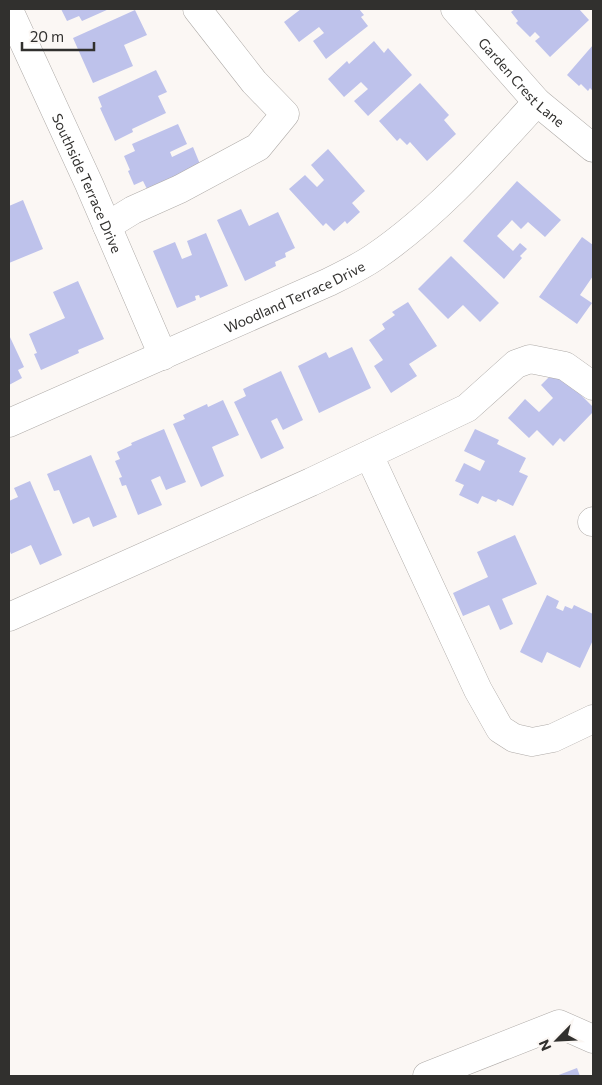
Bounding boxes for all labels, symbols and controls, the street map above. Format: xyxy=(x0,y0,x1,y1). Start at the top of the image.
scale bar xyxy=(22,20,95,52)
text: 20 m xyxy=(30,27,64,45)
street label: Garden Crest Lane xyxy=(475,34,568,130)
street label: Southside Terrace Drive xyxy=(49,111,126,255)
street label: Woodland Terrace Drive xyxy=(221,257,367,336)
north arrow xyxy=(532,1015,582,1065)
text: N xyxy=(535,1037,555,1054)

